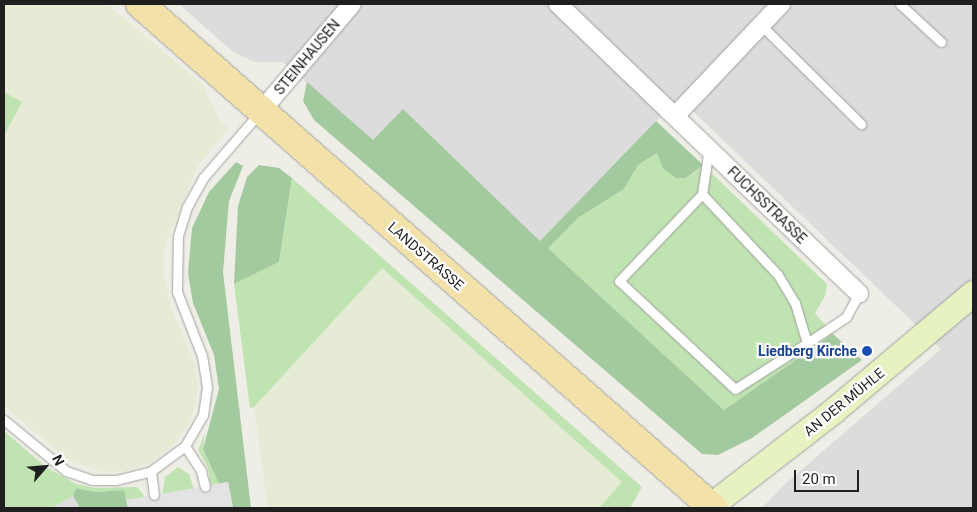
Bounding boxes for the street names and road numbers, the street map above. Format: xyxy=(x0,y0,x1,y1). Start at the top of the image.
street label: STEINHAUSEN xyxy=(271,16,343,98)
street label: FUCHSSTRASSE xyxy=(724,163,810,247)
street label: LANDSTRASSE xyxy=(385,219,467,293)
street label: AN DER MÜHLE xyxy=(800,364,888,440)

